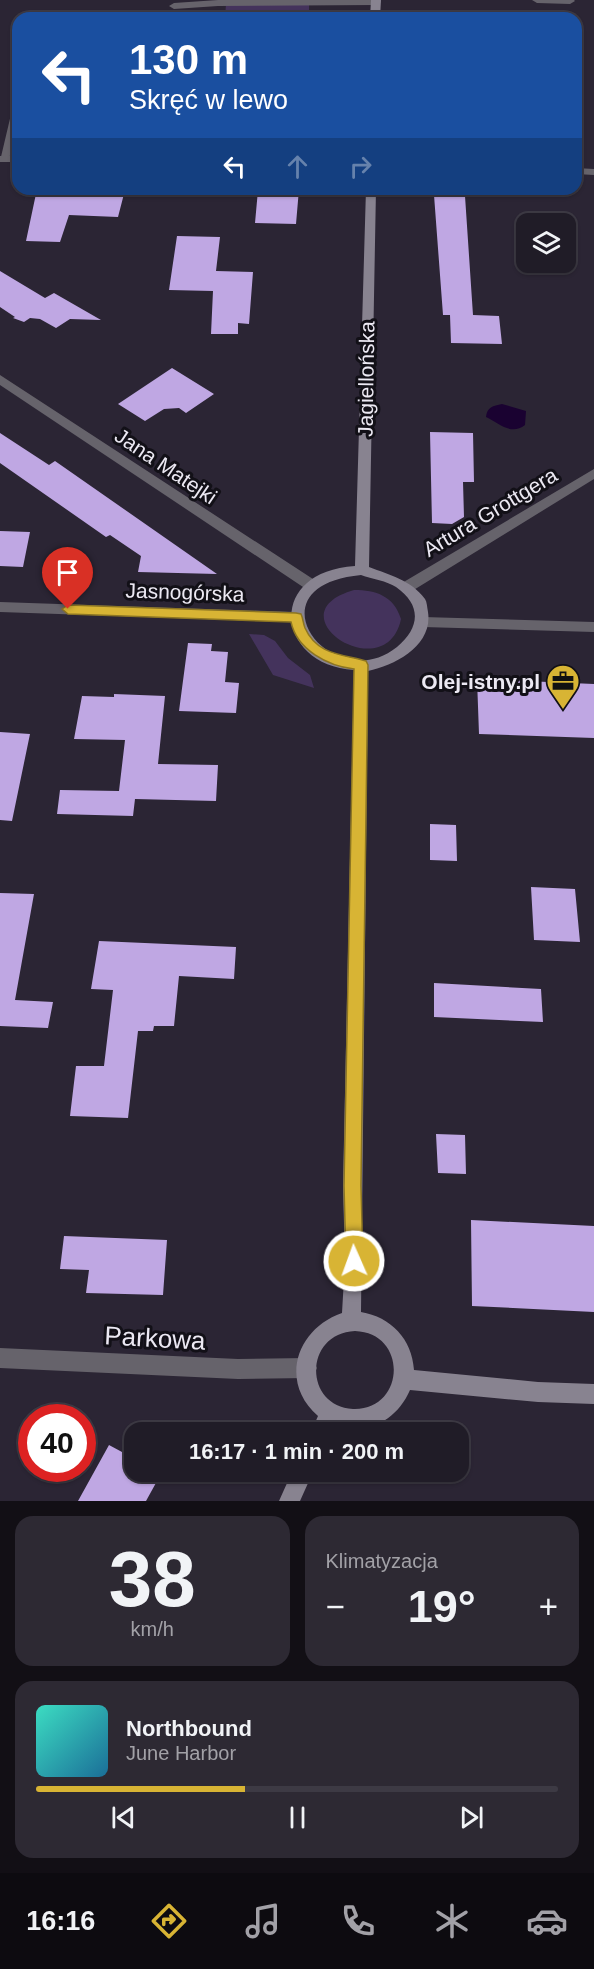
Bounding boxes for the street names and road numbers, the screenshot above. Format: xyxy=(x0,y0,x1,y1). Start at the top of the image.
street label: Jagiellońska xyxy=(353,321,379,437)
street label: Jana Matejki xyxy=(111,424,221,508)
street label: Artura Grottgera xyxy=(419,463,561,561)
street label: Jasnogórska xyxy=(125,578,245,606)
street label: Parkowa xyxy=(104,1320,207,1356)

